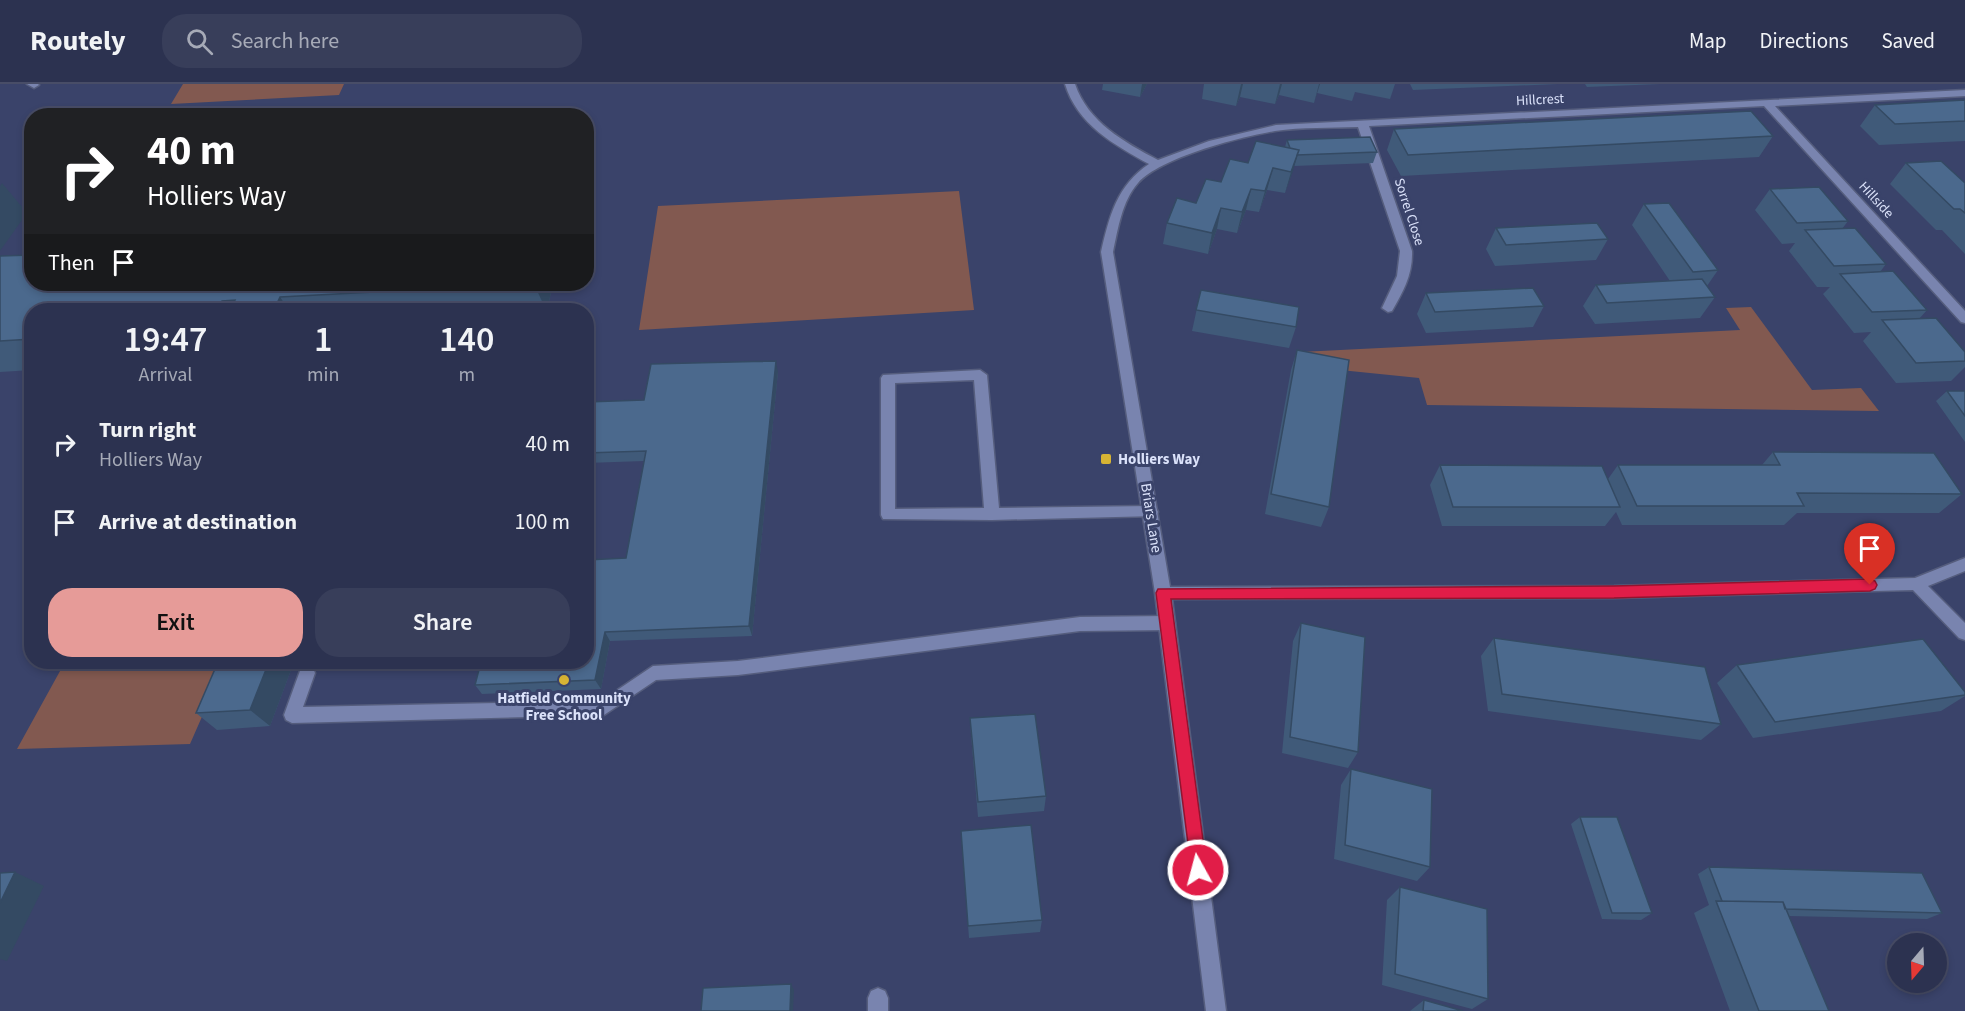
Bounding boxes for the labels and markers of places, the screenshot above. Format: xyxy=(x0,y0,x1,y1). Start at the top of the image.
place label: Holliers Way xyxy=(1118,449,1200,470)
marker: Holliers Way xyxy=(1099,452,1113,466)
pin xyxy=(1844,523,1895,585)
marker: Hatfield Community Free School xyxy=(557,673,571,687)
place label: Hatfield Community Free School xyxy=(497,688,631,726)

